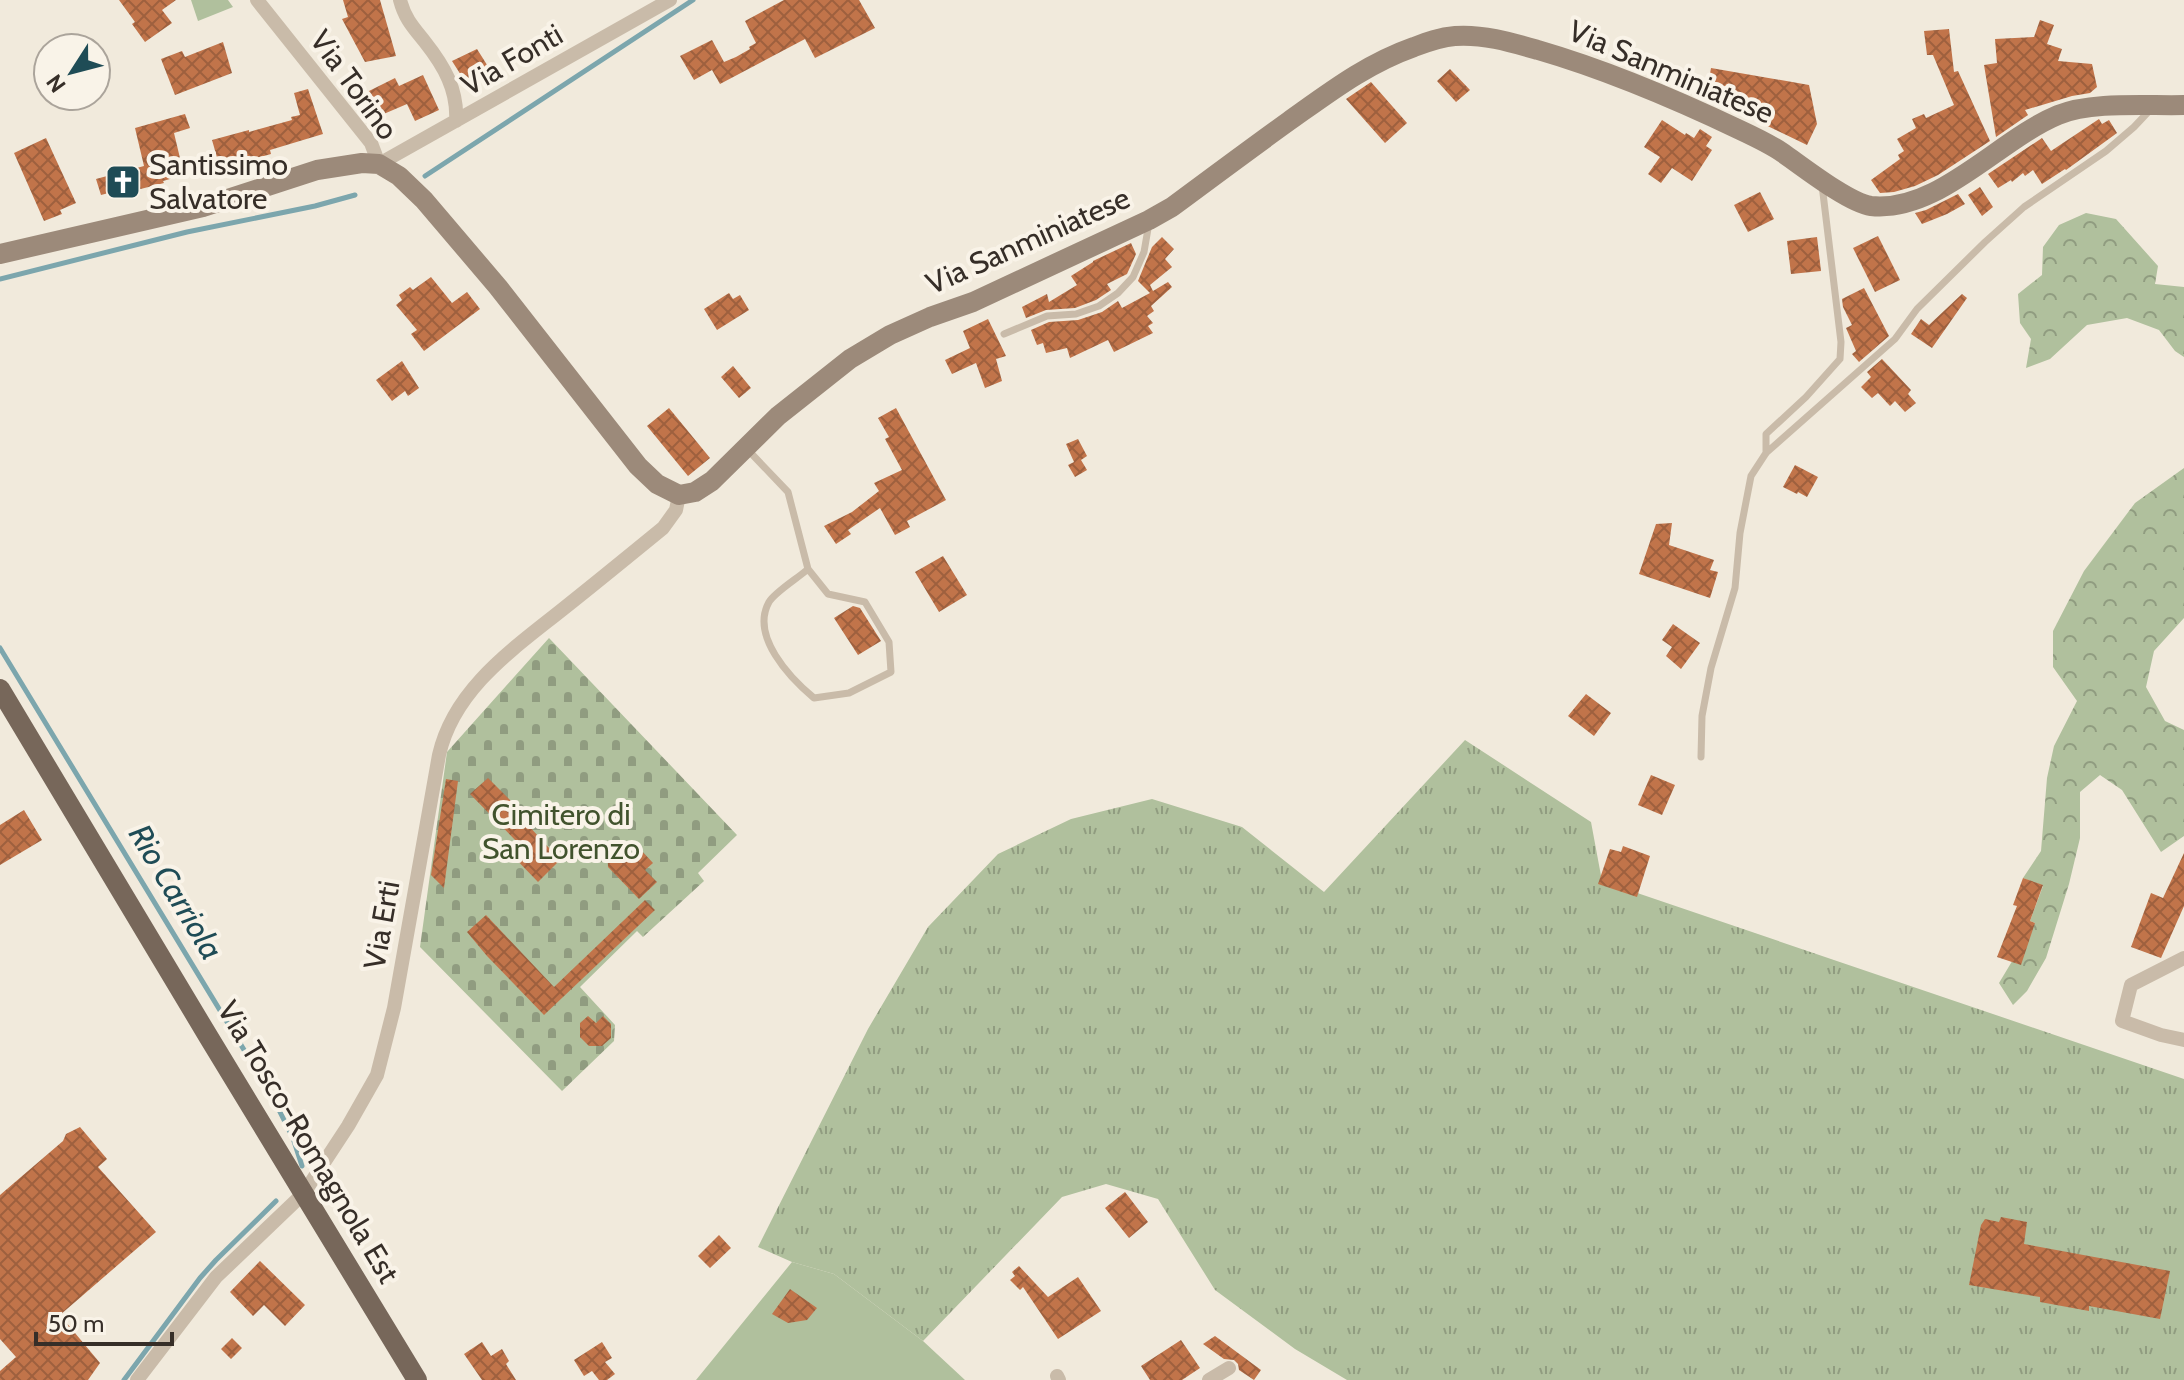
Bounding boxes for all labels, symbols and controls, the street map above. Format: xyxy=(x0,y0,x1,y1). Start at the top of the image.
street label: Via Sanminiatese xyxy=(1563,12,1779,131)
street label: Via Fonti xyxy=(454,16,569,103)
street label: Via Torino xyxy=(302,23,407,147)
north arrow xyxy=(32,32,112,112)
text: N xyxy=(41,69,72,98)
place label: Santissimo Salvatore xyxy=(149,146,288,217)
church icon: Santissimo Salvatore xyxy=(104,163,142,201)
street label: Via Sanminiatese xyxy=(920,179,1135,302)
park label: Cimitero di San Lorenzo xyxy=(482,796,640,867)
water label: Rio Carriola xyxy=(121,817,232,966)
street label: Via Erti xyxy=(356,878,407,972)
street label: Via Tosco-Romagnola Est xyxy=(210,994,407,1289)
scale bar xyxy=(36,1296,172,1346)
text: 50 m xyxy=(48,1309,104,1338)

